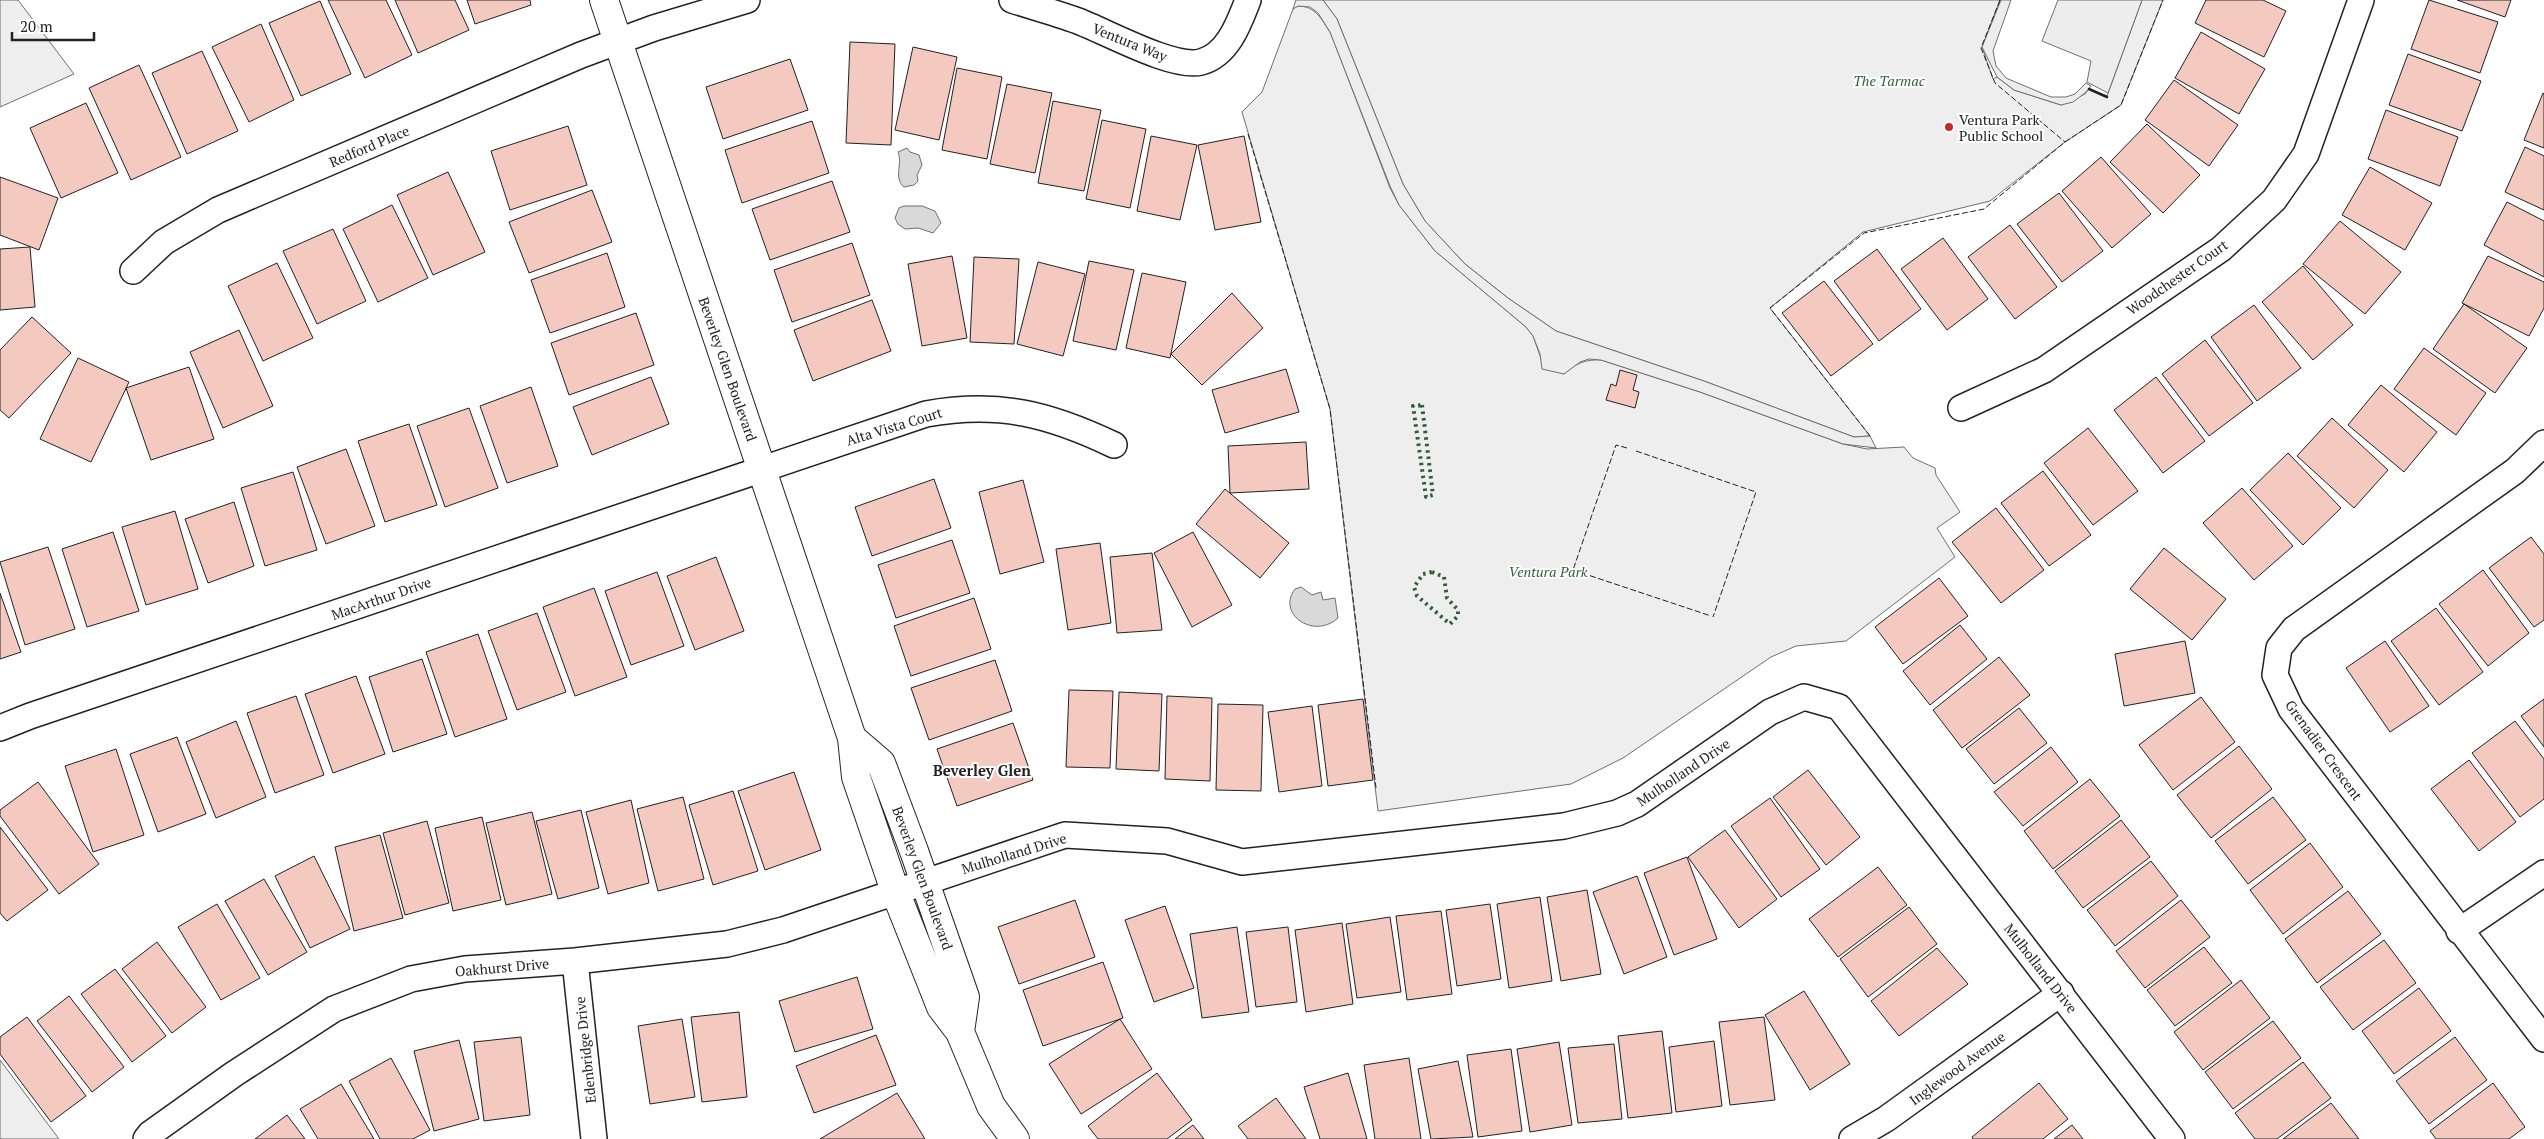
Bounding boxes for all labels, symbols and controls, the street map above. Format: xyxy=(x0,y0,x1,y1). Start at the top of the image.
scale bar xyxy=(12,10,95,42)
text: 20 m xyxy=(20,16,53,36)
street label: Ventura Way xyxy=(1090,18,1171,66)
park label: The Tarmac xyxy=(1853,71,1926,90)
place label: Ventura Park Public School xyxy=(1959,110,2043,145)
street label: Redford Place xyxy=(326,121,412,171)
marker: Ventura Park Public School xyxy=(1943,121,1955,133)
street label: Woodchester Court xyxy=(2123,235,2232,319)
street label: Beverley Glen Boulevard xyxy=(694,294,762,444)
street label: Alta Vista Court xyxy=(844,402,945,450)
park label: Ventura Park xyxy=(1508,562,1588,581)
street label: MacArthur Drive xyxy=(329,572,433,624)
street label: Grenadier Crescent xyxy=(2281,696,2367,805)
street label: Mulholland Drive xyxy=(1633,734,1733,810)
district label: Beverley Glen xyxy=(933,760,1031,780)
street label: Beverley Glen Boulevard xyxy=(888,804,958,953)
street label: Mulholland Drive xyxy=(959,828,1069,878)
street label: Mulholland Drive xyxy=(2000,919,2082,1017)
street label: Oakhurst Drive xyxy=(454,953,550,981)
street label: Edenbridge Drive xyxy=(570,996,600,1104)
street label: Inglewood Avenue xyxy=(1905,1027,2009,1109)

